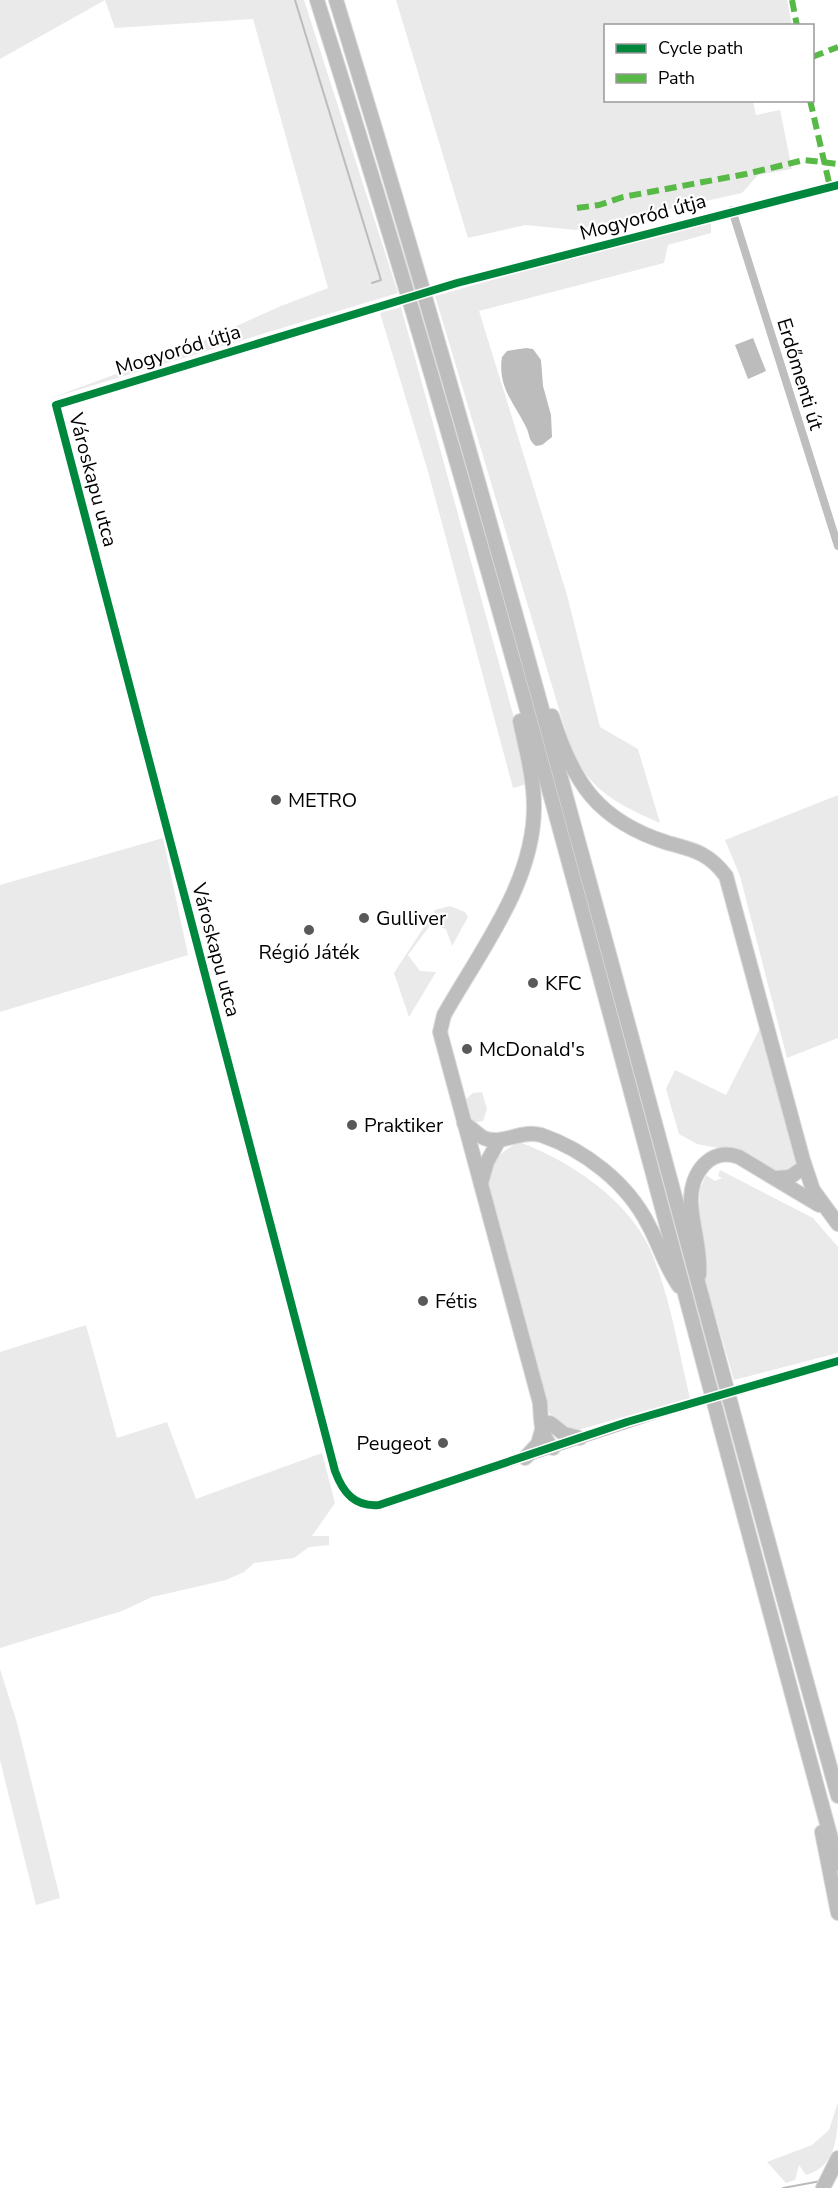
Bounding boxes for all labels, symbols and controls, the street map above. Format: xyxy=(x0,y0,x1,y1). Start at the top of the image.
legend xyxy=(604,24,814,102)
text: Cycle path xyxy=(658,36,743,60)
text: Path xyxy=(658,66,695,90)
street label: Mogyoród útja xyxy=(577,187,709,247)
street label: Erdőmenti út xyxy=(770,315,830,434)
street label: Mogyoród útja xyxy=(112,318,244,382)
street label: Városkapu utca xyxy=(62,409,124,550)
place label: METRO xyxy=(288,787,357,814)
marker: METRO xyxy=(269,793,283,807)
street label: Városkapu utca xyxy=(185,879,247,1020)
place label: Gulliver xyxy=(376,905,446,932)
marker: Gulliver xyxy=(357,911,371,925)
marker: Régió Játék xyxy=(302,923,316,937)
place label: Régió Játék xyxy=(258,939,361,966)
place label: KFC xyxy=(545,970,582,997)
marker: KFC xyxy=(526,976,540,990)
place label: McDonald's xyxy=(479,1036,585,1063)
marker: McDonald's xyxy=(460,1042,474,1056)
place label: Praktiker xyxy=(364,1112,443,1139)
marker: Praktiker xyxy=(345,1118,359,1132)
place label: Fétis xyxy=(435,1288,477,1315)
marker: Fétis xyxy=(416,1294,430,1308)
place label: Peugeot xyxy=(357,1430,432,1457)
marker: Peugeot xyxy=(436,1436,450,1450)

